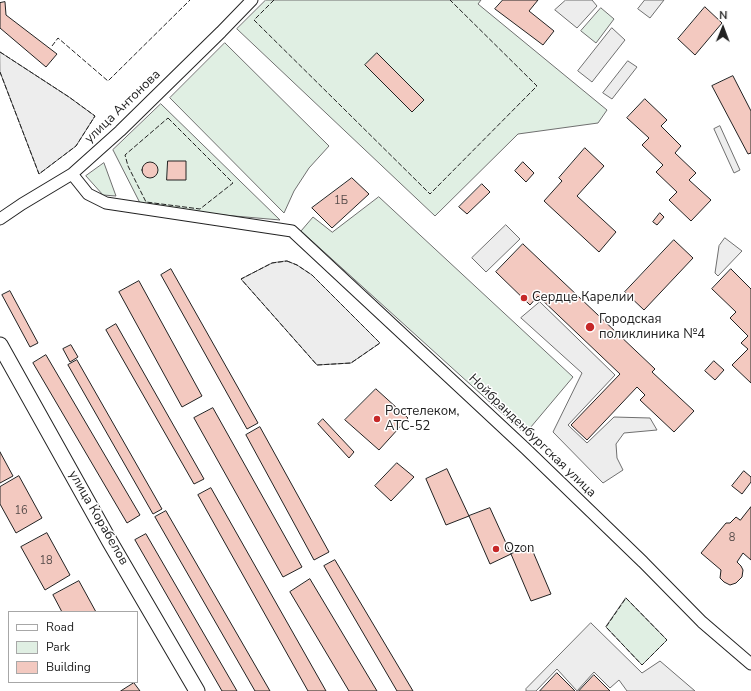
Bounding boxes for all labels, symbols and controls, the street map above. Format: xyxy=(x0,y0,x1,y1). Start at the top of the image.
north arrow xyxy=(703,8,743,48)
text: N xyxy=(719,8,727,23)
street label: улица Антонова xyxy=(82,67,164,147)
house number: 1Б xyxy=(334,194,348,208)
place label: Сердце Карелии xyxy=(532,290,634,306)
marker: Сердце Карелии xyxy=(519,293,529,303)
place label: Городская поликлиника №4 xyxy=(599,312,705,343)
marker: Городская поликлиника №4 xyxy=(584,321,596,333)
street label: Нойбранденбургская улица xyxy=(465,371,599,501)
place label: Ростелеком, АТС-52 xyxy=(385,404,460,435)
marker: Ростелеком, АТС-52 xyxy=(372,414,382,424)
street label: улица Корабелов xyxy=(65,468,131,568)
house number: 16 xyxy=(14,504,28,518)
house number: 8 xyxy=(729,531,735,545)
place label: Ozon xyxy=(504,541,534,557)
marker: Ozon xyxy=(491,544,501,554)
house number: 18 xyxy=(39,554,53,568)
legend xyxy=(8,611,138,683)
text: Road xyxy=(46,619,74,635)
text: Park xyxy=(46,639,70,655)
text: Building xyxy=(46,659,91,675)

